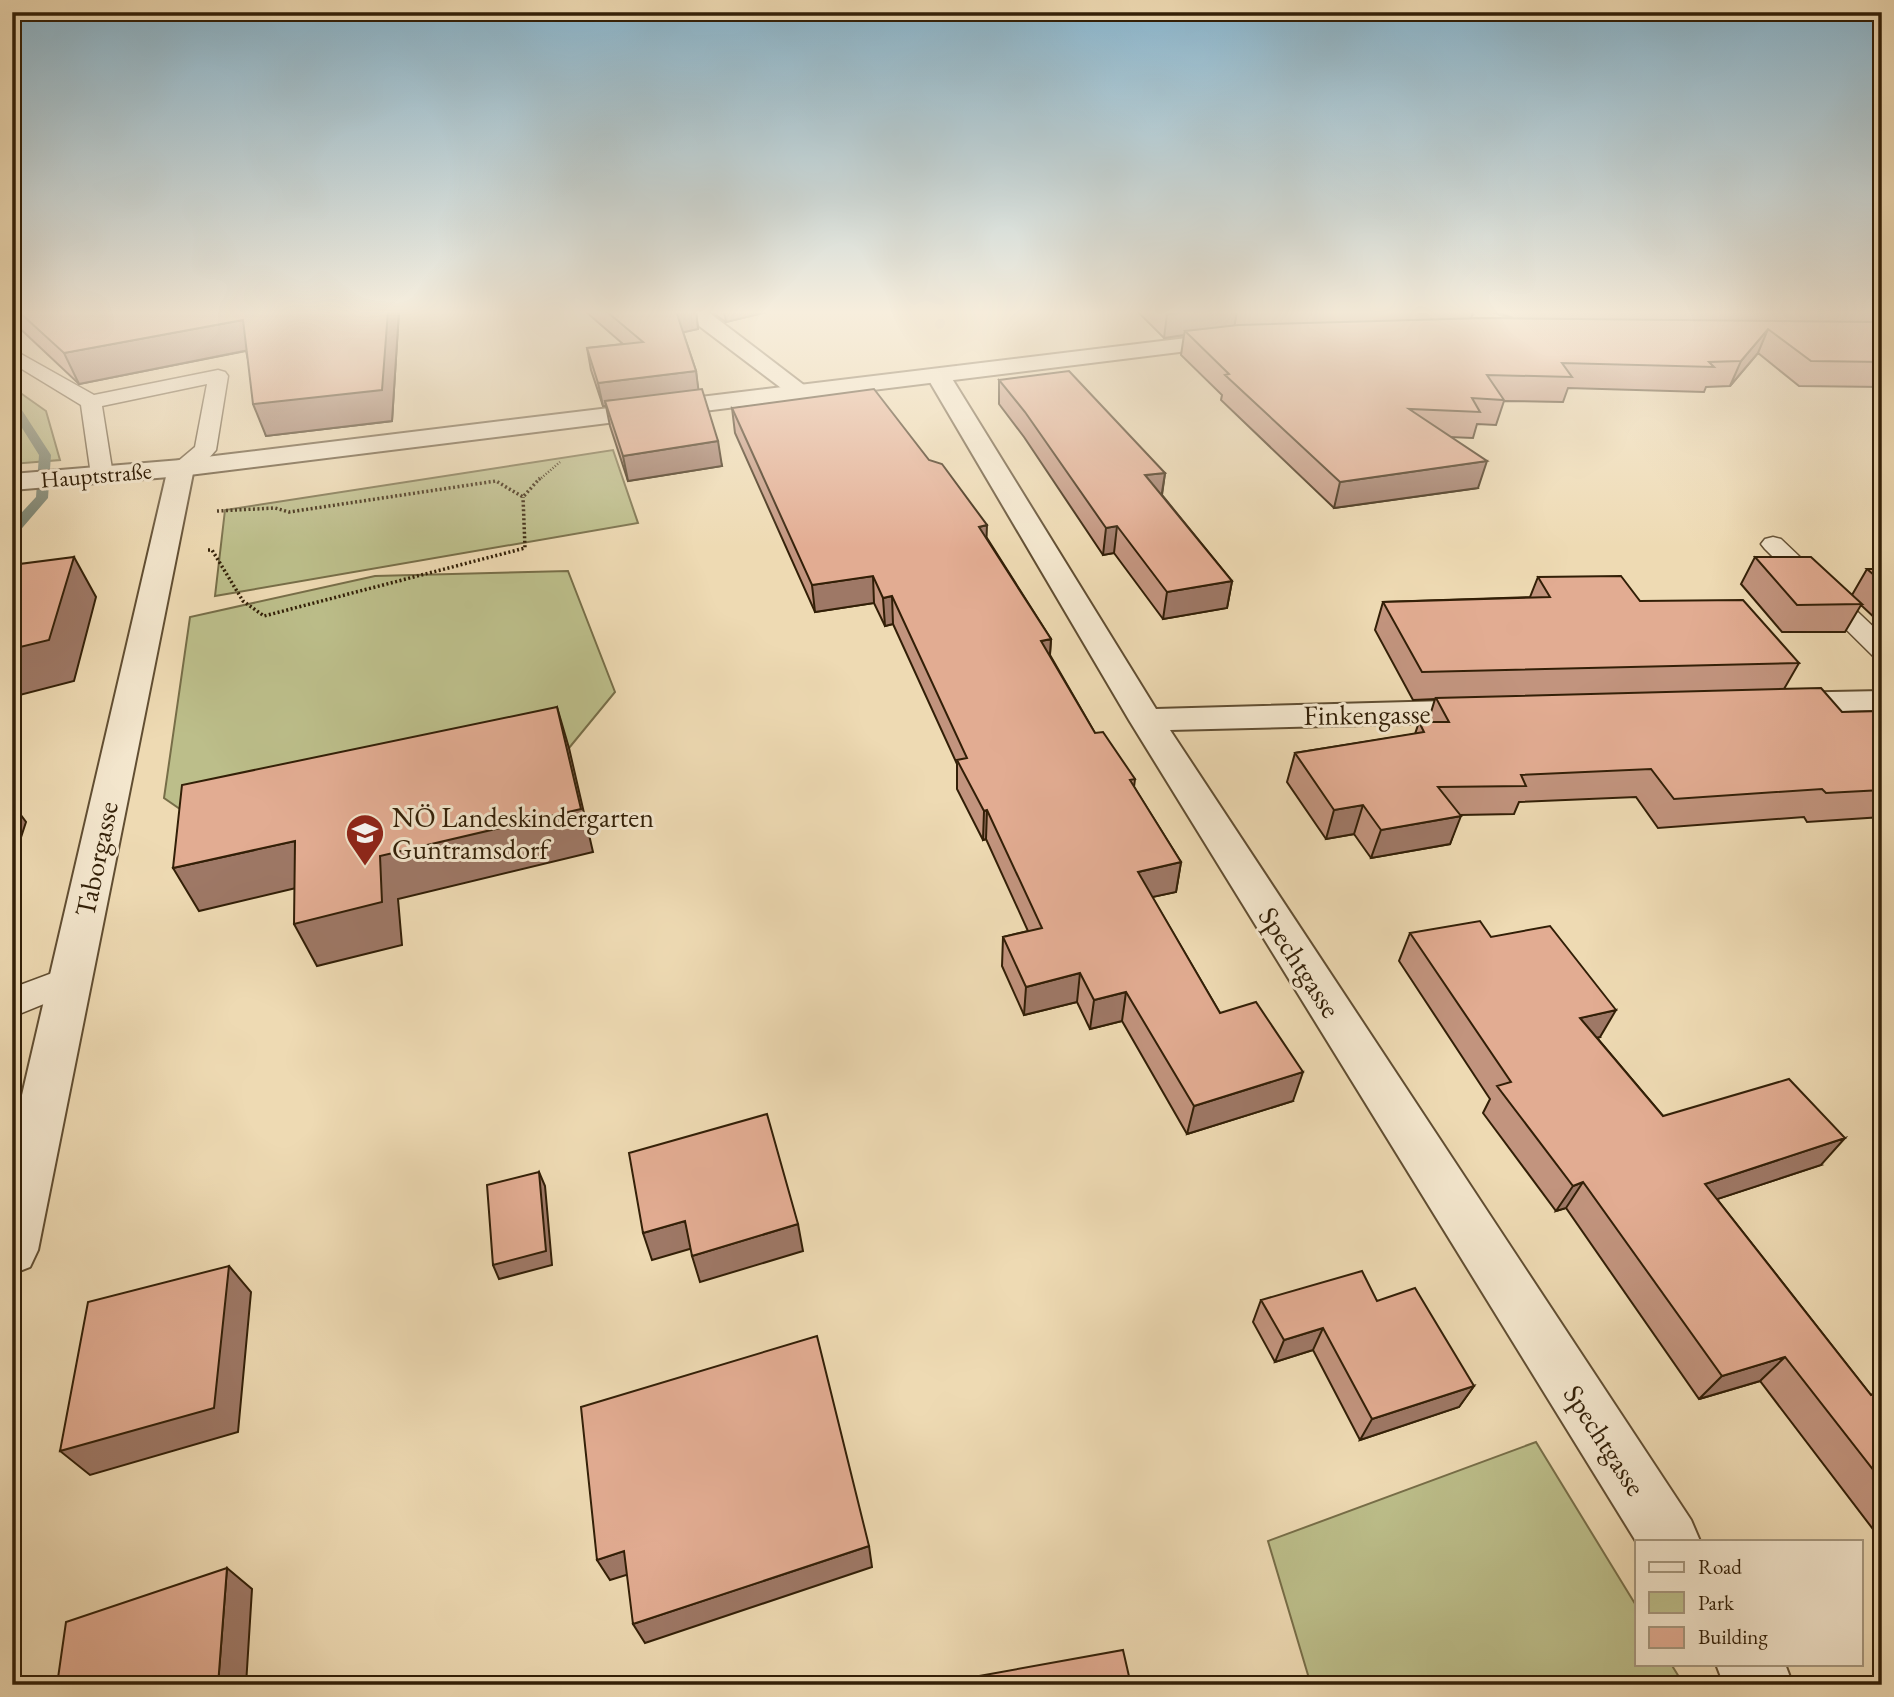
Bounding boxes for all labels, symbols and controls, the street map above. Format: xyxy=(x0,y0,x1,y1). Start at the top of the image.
street label: Hauptstraße xyxy=(39,455,153,495)
street label: Finkengasse xyxy=(1303,695,1431,733)
street label: Taborgasse xyxy=(66,798,126,920)
place label: NÖ Landeskindergarten Guntramsdorf xyxy=(392,799,654,867)
school or university icon: NÖ Landeskindergarten Guntramsdorf xyxy=(344,812,386,867)
street label: Spechtgasse xyxy=(1251,900,1349,1024)
street label: Spechtgasse xyxy=(1556,1378,1654,1502)
legend xyxy=(1635,1540,1862,1666)
text: Road xyxy=(1698,1553,1742,1580)
text: Park xyxy=(1698,1589,1735,1616)
text: Building xyxy=(1698,1623,1768,1650)

